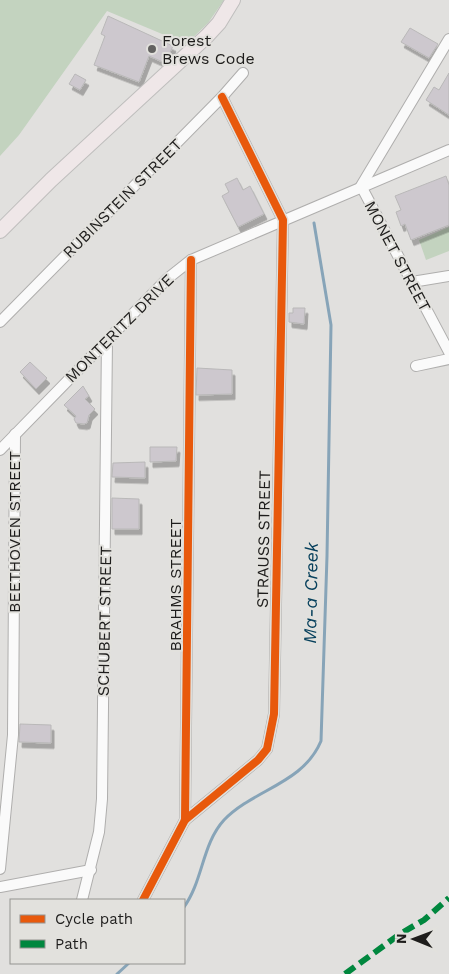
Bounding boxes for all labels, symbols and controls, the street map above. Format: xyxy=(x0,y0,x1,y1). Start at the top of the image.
place label: Forest Brews Code xyxy=(162,31,255,68)
marker: Forest Brews Code xyxy=(146,43,158,55)
street label: RUBINSTEIN STREET xyxy=(59,135,186,262)
street label: MONET STREET xyxy=(360,198,435,315)
street label: MONTERITZ DRIVE xyxy=(61,270,177,386)
street label: BEETHOVEN STREET xyxy=(5,451,24,613)
street label: STRAUSS STREET xyxy=(253,470,274,608)
street label: BRAHMS STREET xyxy=(166,518,185,651)
water label: Ma-a Creek xyxy=(299,541,322,644)
street label: SCHUBERT STREET xyxy=(94,545,115,696)
legend xyxy=(10,899,185,964)
text: Cycle path xyxy=(55,910,133,928)
north arrow xyxy=(389,914,439,964)
text: N xyxy=(393,933,409,944)
text: Path xyxy=(55,935,88,953)

